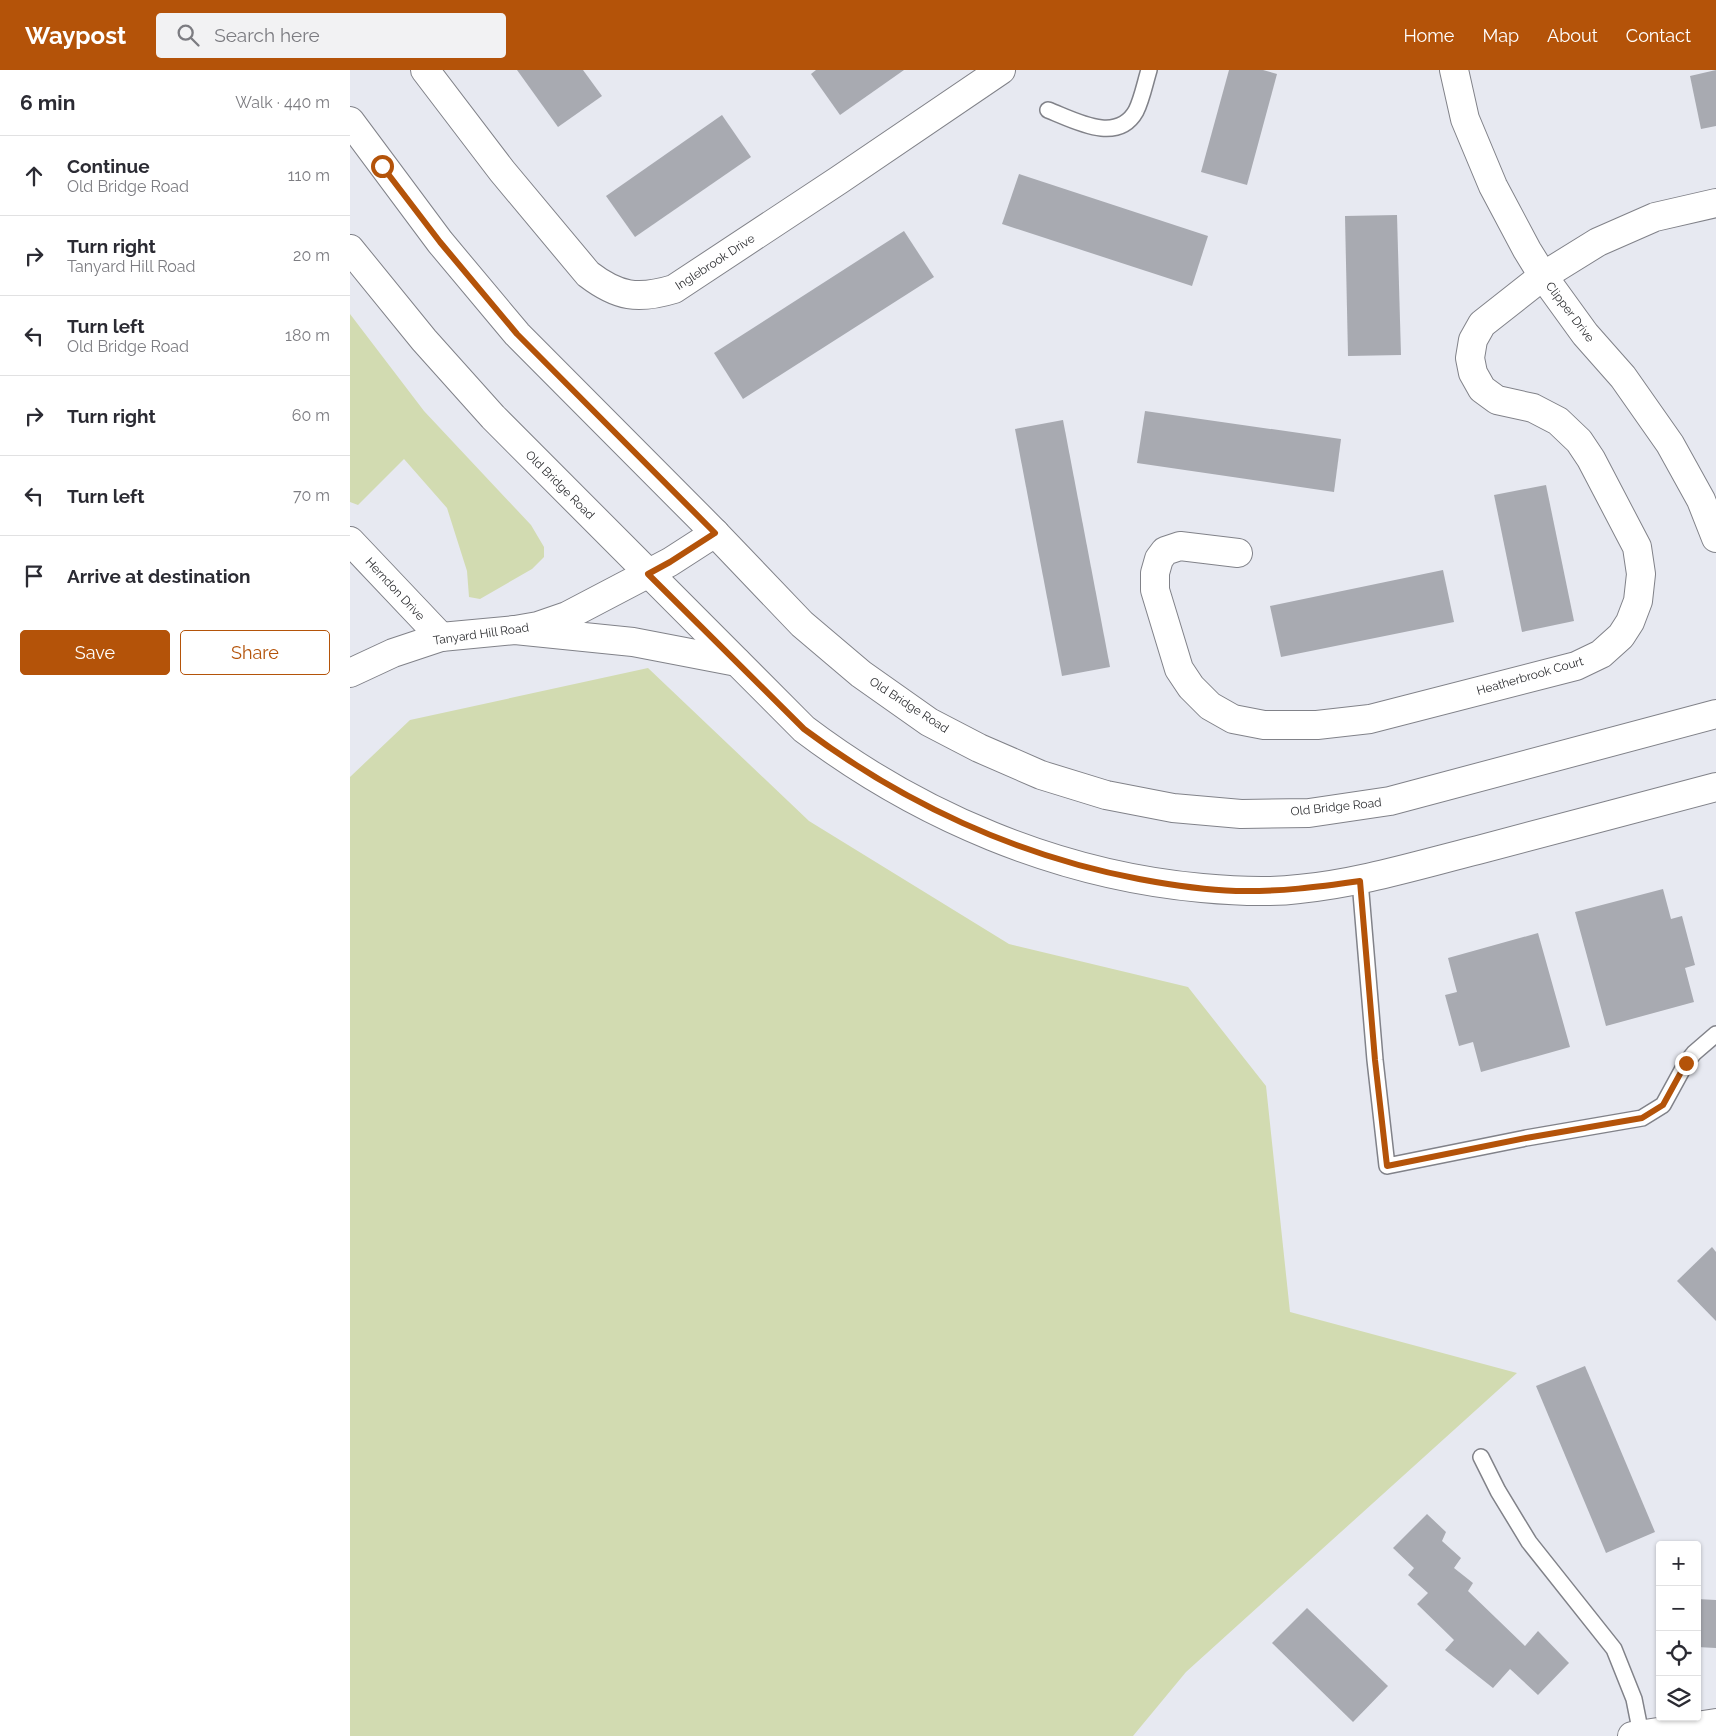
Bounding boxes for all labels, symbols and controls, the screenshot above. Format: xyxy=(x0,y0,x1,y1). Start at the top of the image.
search box xyxy=(156,13,506,58)
text: Waypost xyxy=(25,21,126,50)
icon: search xyxy=(174,21,202,49)
text: Search here xyxy=(214,24,320,46)
text: Home xyxy=(1403,25,1454,46)
text: Map xyxy=(1482,25,1519,46)
text: About xyxy=(1547,25,1598,46)
text: Contact xyxy=(1626,25,1691,46)
text: 6 min xyxy=(20,90,75,115)
text: Walk · 440 m xyxy=(235,93,330,112)
text: Continue xyxy=(67,155,150,177)
route start xyxy=(371,155,394,178)
icon: ahead xyxy=(20,162,48,190)
text: 110 m xyxy=(288,166,330,185)
text: Old Bridge Road xyxy=(67,177,189,196)
street label: Inglebrook Drive xyxy=(673,231,757,293)
text: Turn right xyxy=(67,235,156,257)
icon: right xyxy=(20,242,48,270)
text: 20 m xyxy=(293,246,330,265)
text: Tanyard Hill Road xyxy=(67,257,196,276)
street label: Clipper Drive xyxy=(1543,279,1597,345)
text: Turn left xyxy=(67,315,144,337)
icon: left xyxy=(20,322,48,350)
text: 180 m xyxy=(285,326,330,345)
text: Old Bridge Road xyxy=(67,337,189,356)
icon: right xyxy=(20,402,48,430)
text: Turn right xyxy=(67,405,156,427)
text: 60 m xyxy=(292,406,330,425)
street label: Old Bridge Road xyxy=(523,448,597,522)
icon: left xyxy=(20,482,48,510)
text: Turn left xyxy=(67,485,144,507)
text: 70 m xyxy=(293,486,330,505)
street label: Herndon Drive xyxy=(362,555,428,623)
icon: arrive xyxy=(20,562,48,590)
text: Arrive at destination xyxy=(67,565,251,587)
street label: Tanyard Hill Road xyxy=(432,620,530,648)
button: Save xyxy=(20,630,170,675)
button: Share xyxy=(180,630,330,675)
street label: Heatherbrook Court xyxy=(1475,654,1585,698)
street label: Old Bridge Road xyxy=(867,674,951,736)
street label: Old Bridge Road xyxy=(1290,795,1382,819)
route end xyxy=(1675,1052,1698,1075)
map controls xyxy=(1656,1541,1701,1721)
button: + xyxy=(1656,1541,1701,1586)
button: − xyxy=(1656,1586,1701,1631)
button: locate xyxy=(1656,1631,1701,1676)
button: layers xyxy=(1656,1676,1701,1721)

